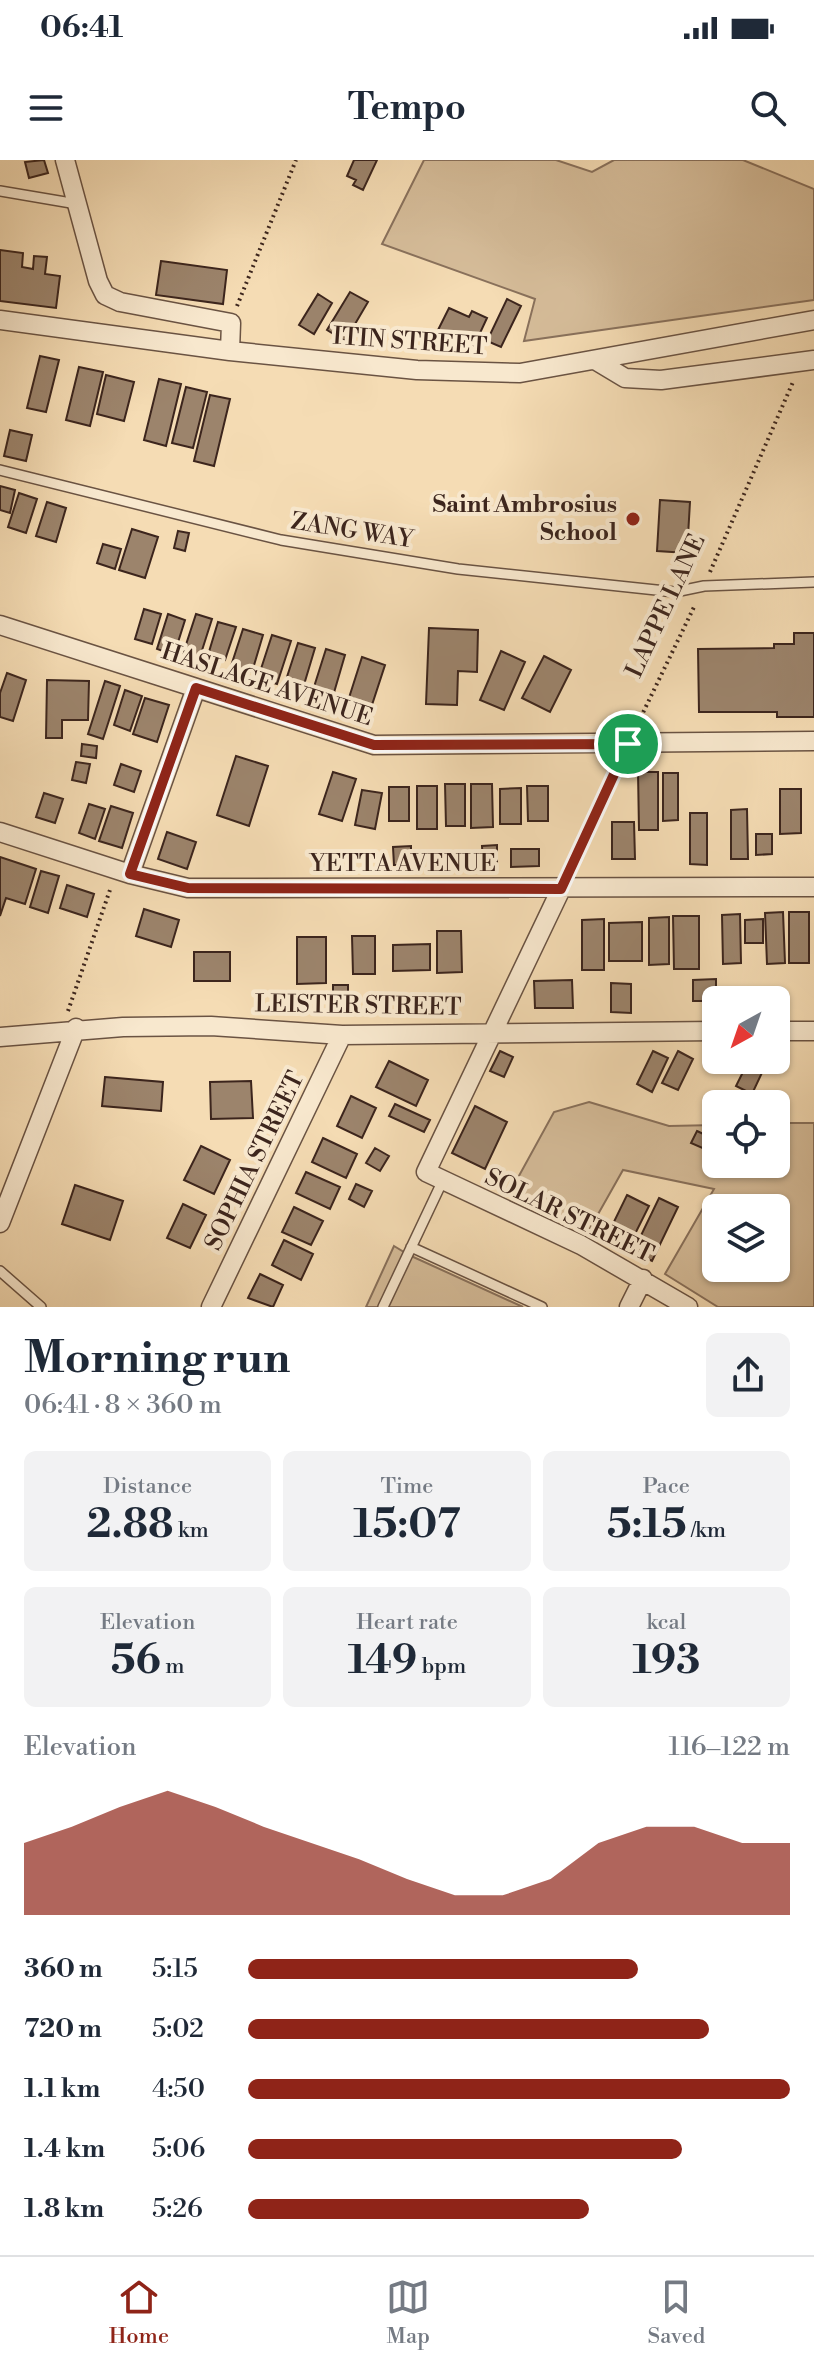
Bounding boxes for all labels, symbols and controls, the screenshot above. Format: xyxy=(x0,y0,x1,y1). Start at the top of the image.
text: 06:41 xyxy=(40,9,123,47)
icon: menu xyxy=(24,86,68,130)
text: Tempo xyxy=(348,86,466,131)
icon: search xyxy=(746,86,790,130)
street label: ITIN STREET xyxy=(332,322,488,362)
place label: Saint Ambrosius School xyxy=(432,490,617,548)
street label: ZANG WAY xyxy=(289,507,417,556)
marker: Saint Ambrosius School xyxy=(624,510,642,528)
street label: LAPPE LANE xyxy=(620,529,712,683)
street label: HASLAGE AVENUE xyxy=(158,637,376,733)
pin xyxy=(594,710,662,778)
icon: arrive xyxy=(606,722,650,766)
street label: YETTA AVENUE xyxy=(308,849,496,879)
north arrow xyxy=(702,986,790,1074)
map controls xyxy=(702,986,790,1282)
street label: LEISTER STREET xyxy=(254,989,462,1023)
street label: SOPHIA STREET xyxy=(199,1067,311,1255)
button: locate xyxy=(702,1090,790,1178)
street label: SOLAR STREET xyxy=(480,1162,658,1270)
button: layers xyxy=(702,1194,790,1282)
text: Morning run xyxy=(24,1331,290,1386)
button: share xyxy=(706,1333,790,1417)
text: 06:41 · 8 × 360 m xyxy=(24,1389,222,1421)
text: Distance xyxy=(103,1473,192,1500)
text: Time xyxy=(381,1473,433,1500)
text: Pace xyxy=(643,1473,690,1500)
text: 2.88 xyxy=(87,1500,173,1550)
text: 15:07 xyxy=(353,1500,461,1550)
text: 5:15 xyxy=(607,1500,686,1550)
text: km xyxy=(173,1517,209,1544)
text: /km xyxy=(686,1517,726,1544)
text: Elevation xyxy=(100,1609,195,1636)
text: Heart rate xyxy=(356,1609,458,1636)
text: kcal xyxy=(646,1609,686,1636)
text: 56 xyxy=(111,1636,161,1686)
text: 149 xyxy=(348,1636,417,1686)
text: 193 xyxy=(632,1636,700,1686)
text: m xyxy=(161,1653,185,1680)
text: bpm xyxy=(417,1653,466,1680)
text: Elevation xyxy=(24,1731,137,1763)
text: 116–122 m xyxy=(668,1731,790,1763)
text: 360 m xyxy=(24,1953,103,1985)
text: 5:15 xyxy=(152,1953,198,1985)
text: 720 m xyxy=(24,2013,102,2045)
text: 5:02 xyxy=(152,2013,204,2045)
text: 1.1 km xyxy=(24,2073,100,2105)
text: 4:50 xyxy=(152,2073,205,2105)
text: 1.4 km xyxy=(24,2133,105,2165)
text: 5:06 xyxy=(152,2133,205,2165)
text: 1.8 km xyxy=(24,2193,104,2225)
text: 5:26 xyxy=(152,2193,203,2225)
tab: Home xyxy=(109,2275,169,2350)
tab: Map xyxy=(386,2275,430,2350)
tab: Saved xyxy=(648,2275,705,2350)

